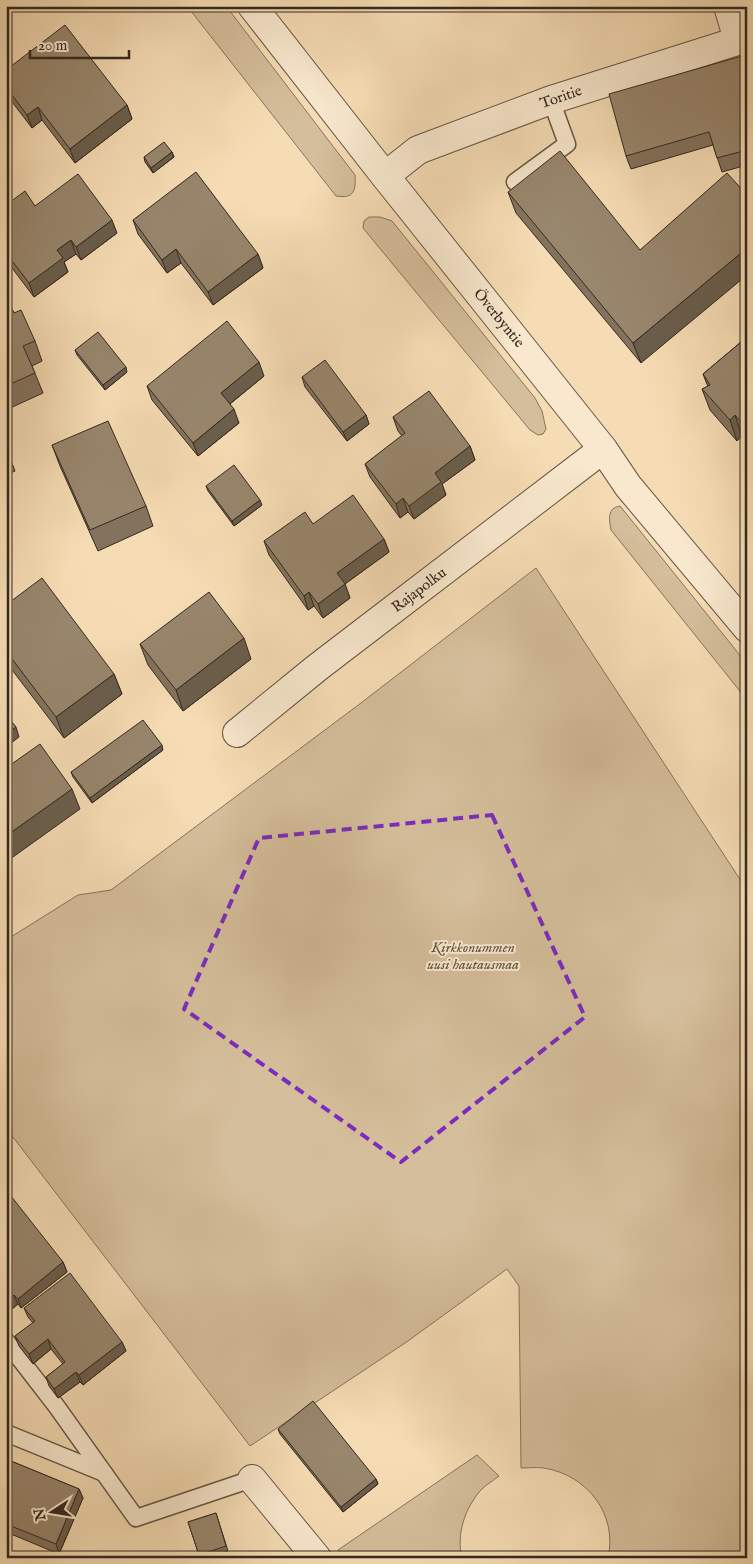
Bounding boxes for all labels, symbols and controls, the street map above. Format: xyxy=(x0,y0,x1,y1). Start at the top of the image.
scale bar xyxy=(30,28,129,60)
text: 20 m xyxy=(38,36,68,55)
street label: Toritie xyxy=(538,81,585,113)
street label: Överbyntie xyxy=(469,285,529,351)
street label: Rajapolku xyxy=(388,563,450,617)
park label: Kirkkonummen uusi hautausmaa xyxy=(427,938,519,974)
north arrow xyxy=(28,1486,78,1536)
text: N xyxy=(30,1507,51,1523)

